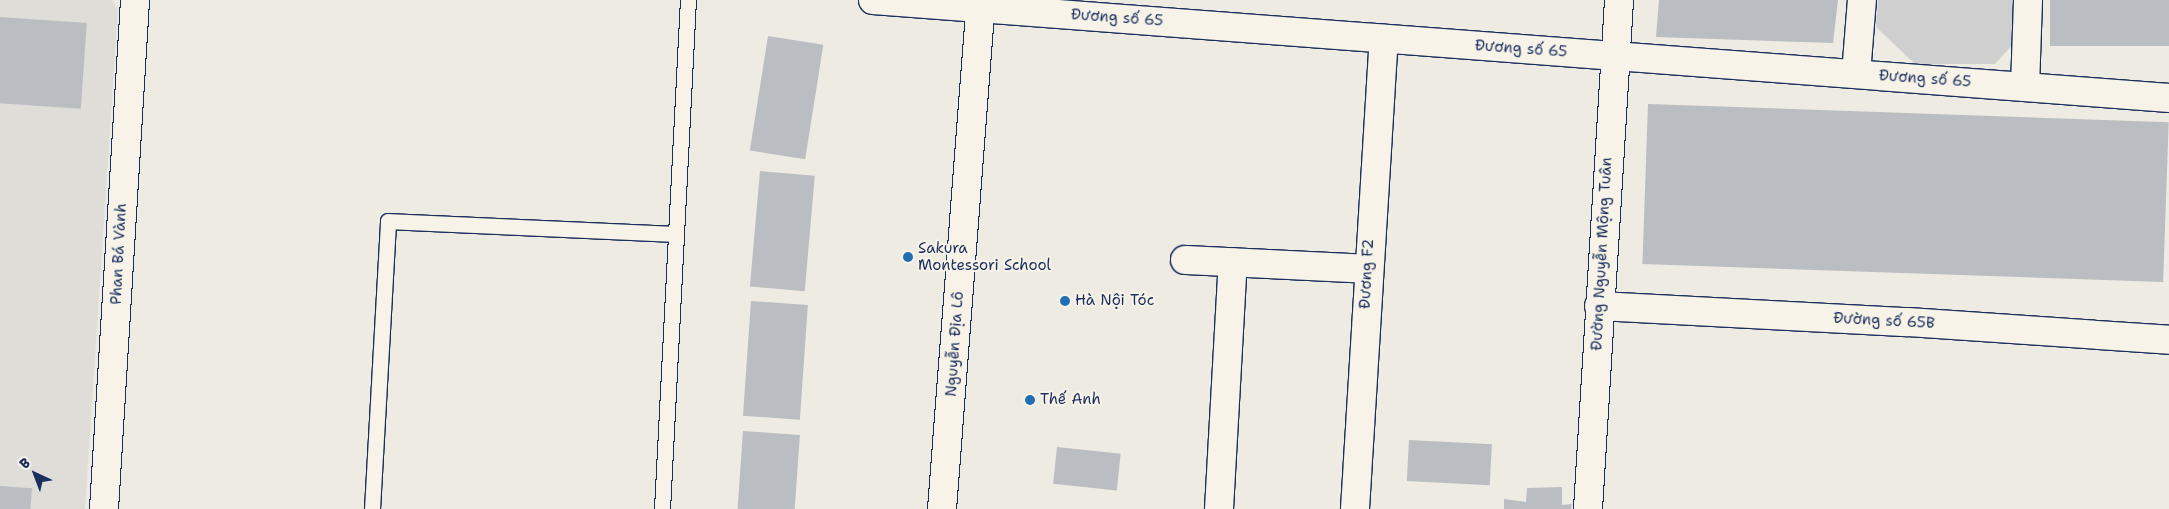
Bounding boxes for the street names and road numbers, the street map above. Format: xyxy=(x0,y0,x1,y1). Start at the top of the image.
street label: Đương số 65 xyxy=(1070,6,1164,30)
street label: Đương số 65 xyxy=(1474,37,1568,61)
street label: Đương số 65 xyxy=(1878,67,1972,91)
street label: Đường Nguyễn Mộng Tuân xyxy=(1588,157,1616,351)
street label: Phan Bá Vành xyxy=(107,203,131,305)
street label: Đương F2 xyxy=(1356,238,1378,310)
street label: Nguyễn Địa Lô xyxy=(942,291,968,397)
street label: Đường số 65B xyxy=(1833,309,1935,333)

